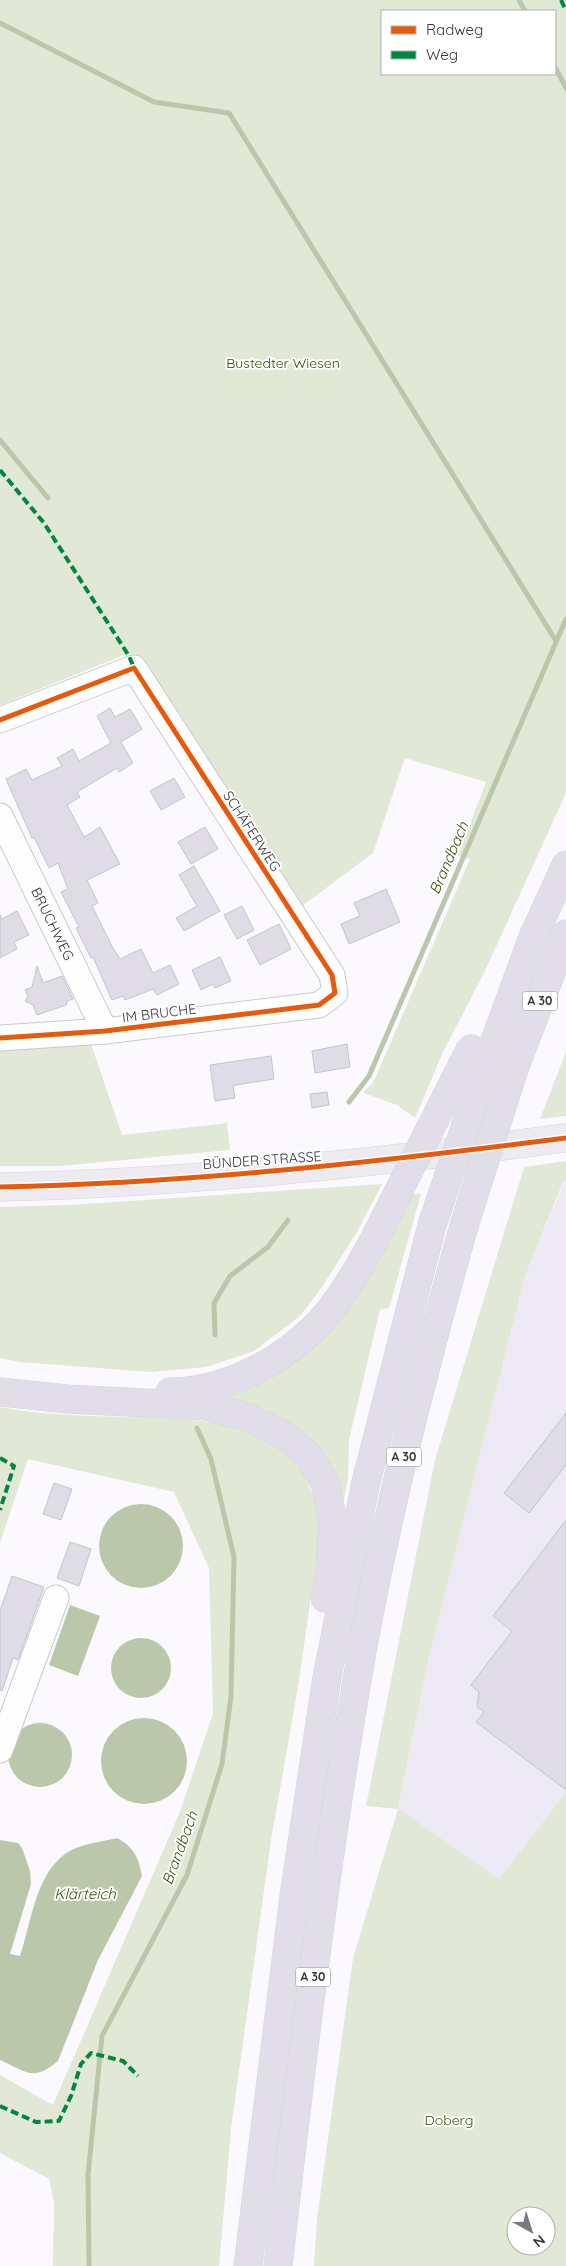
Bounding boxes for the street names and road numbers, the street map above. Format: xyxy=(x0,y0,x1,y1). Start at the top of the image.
street label: SCHÄFERWEG xyxy=(219,787,285,875)
street label: BRUCHWEG xyxy=(27,884,78,963)
road number: A 30 xyxy=(522,991,558,1010)
street label: IM BRUCHE xyxy=(121,1000,197,1026)
street label: BÜNDER STRASSE xyxy=(202,1147,322,1173)
road number: A 30 xyxy=(386,1448,422,1466)
road number: A 30 xyxy=(296,1968,330,1986)

